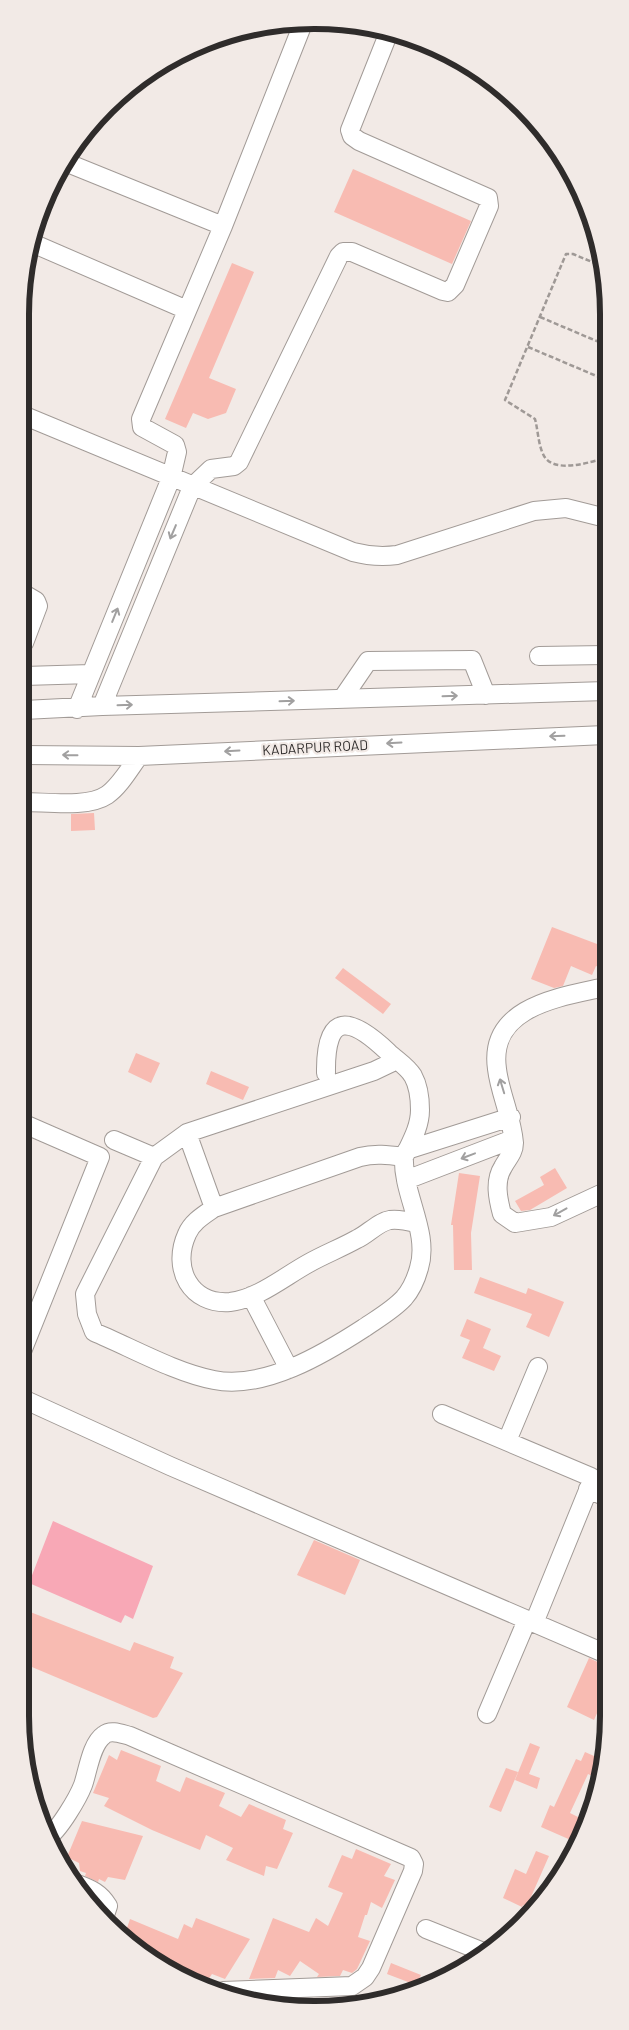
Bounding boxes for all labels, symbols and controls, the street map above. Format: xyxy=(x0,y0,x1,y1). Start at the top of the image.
one-way arrow xyxy=(168,524,178,539)
one-way arrow xyxy=(111,608,120,623)
one-way arrow xyxy=(442,691,458,701)
one-way arrow xyxy=(279,696,295,705)
one-way arrow xyxy=(117,701,133,710)
one-way arrow xyxy=(549,732,565,741)
street label: KADARPUR ROAD xyxy=(262,736,368,758)
one-way arrow xyxy=(387,739,403,748)
one-way arrow xyxy=(224,747,240,756)
one-way arrow xyxy=(62,750,78,760)
one-way arrow xyxy=(496,1078,506,1094)
one-way arrow xyxy=(461,1152,476,1161)
one-way arrow xyxy=(553,1207,568,1217)

